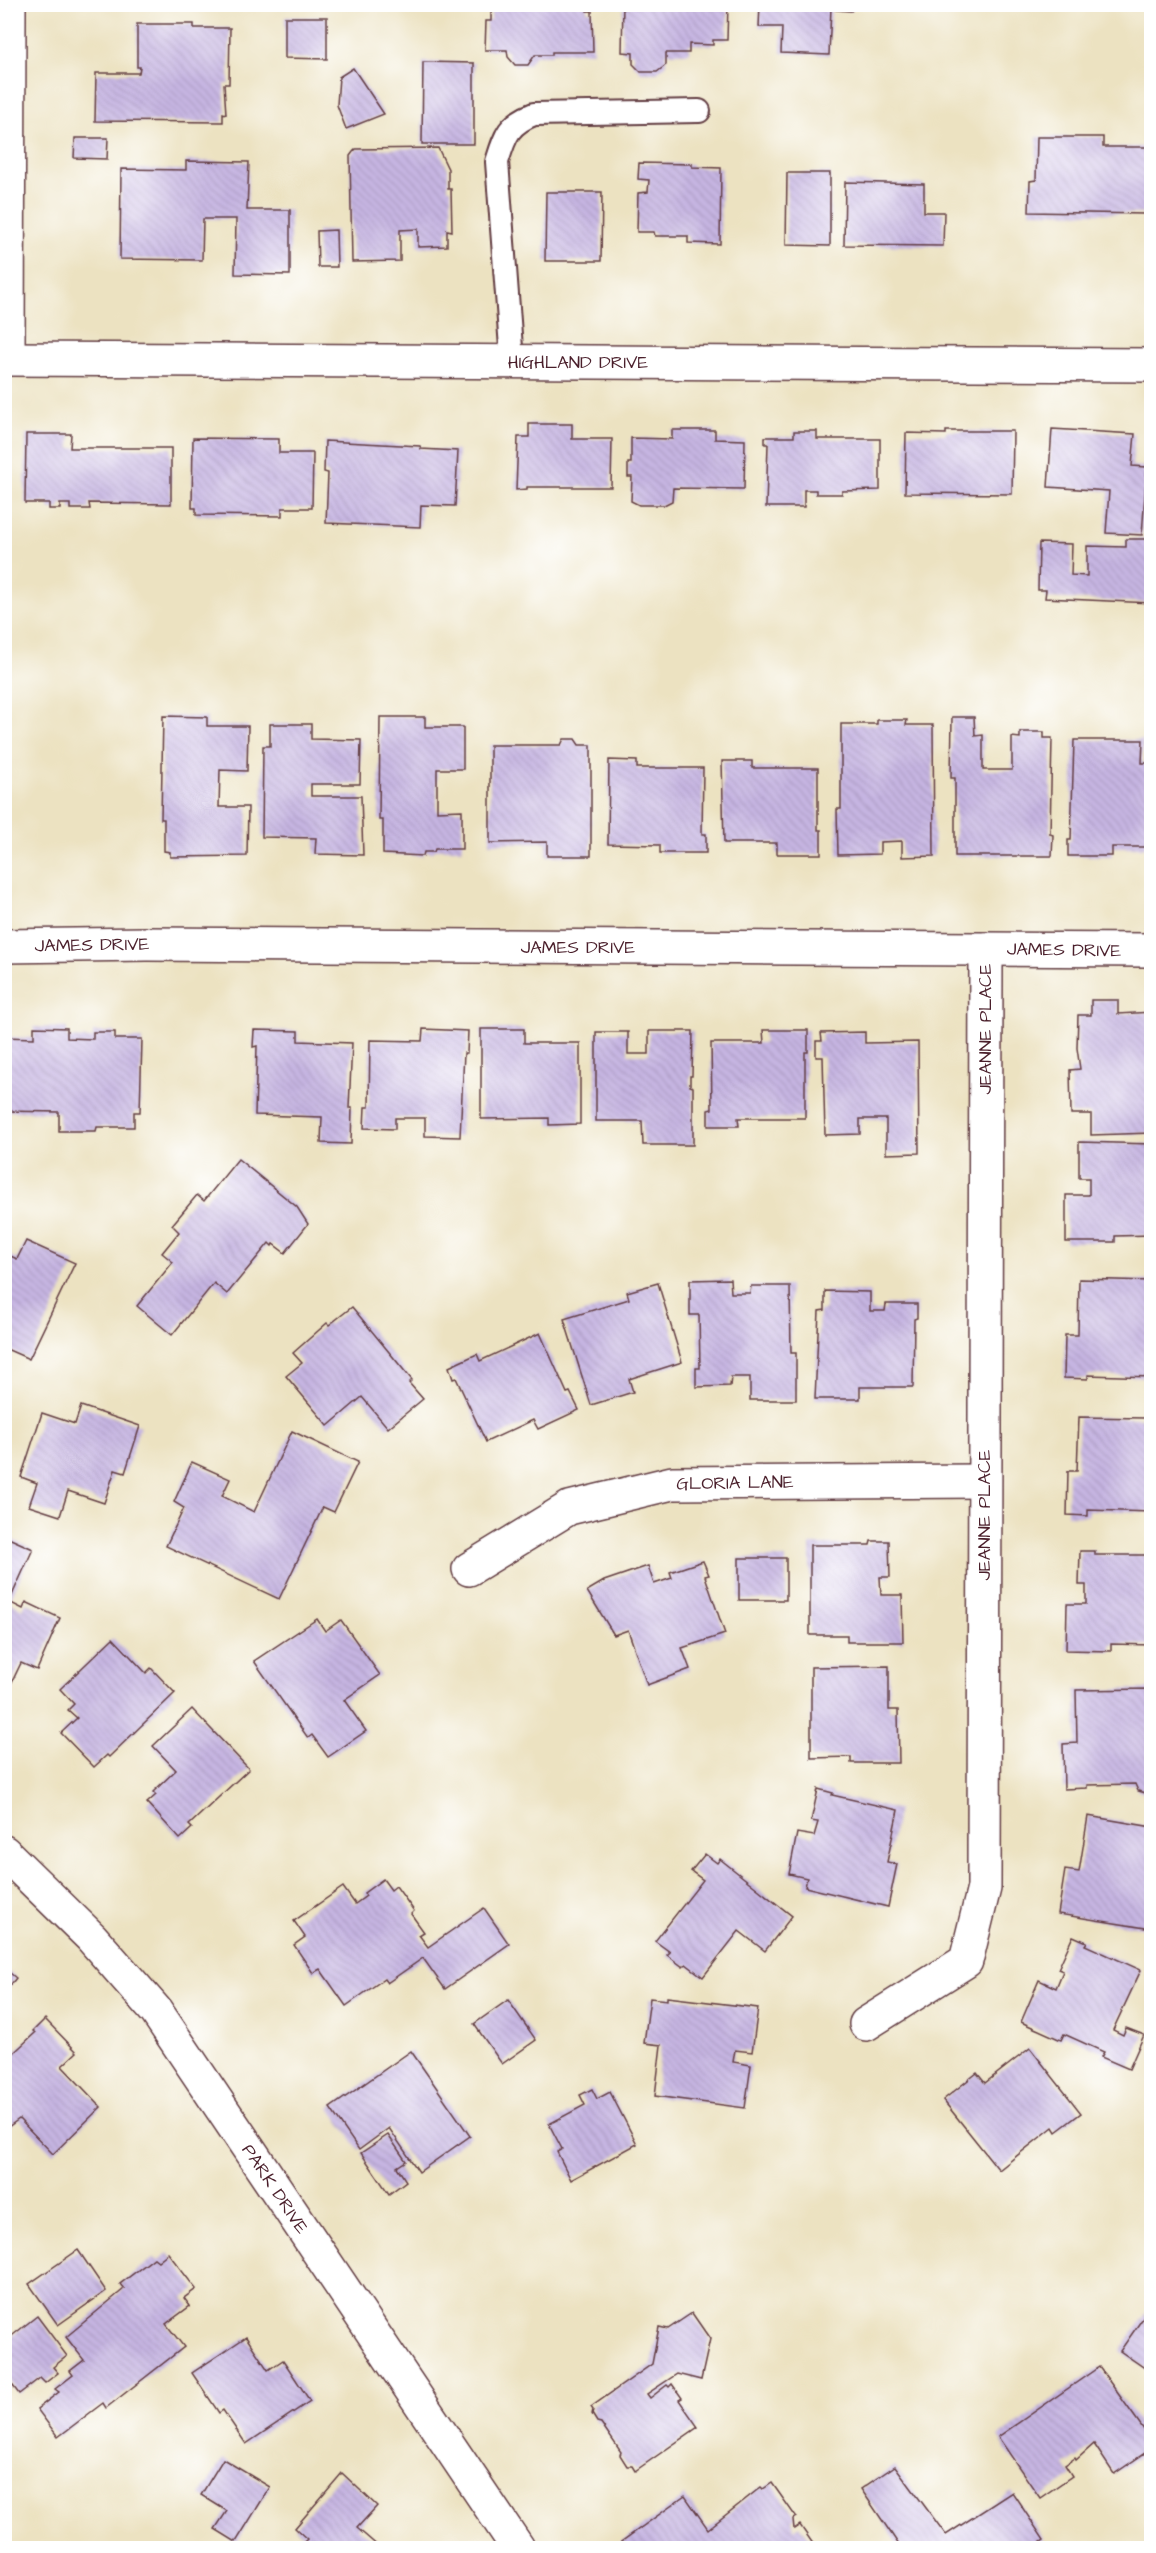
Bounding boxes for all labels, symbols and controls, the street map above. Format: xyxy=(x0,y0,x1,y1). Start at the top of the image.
street label: HIGHLAND DRIVE xyxy=(508,350,649,375)
street label: JAMES DRIVE xyxy=(35,931,150,958)
street label: JAMES DRIVE xyxy=(521,935,636,960)
street label: JAMES DRIVE xyxy=(1007,937,1122,964)
street label: JEANNE PLACE xyxy=(973,963,998,1095)
street label: JEANNE PLACE xyxy=(972,1449,997,1581)
street label: GLORIA LANE xyxy=(676,1469,794,1497)
street label: PARK DRIVE xyxy=(236,2139,314,2239)

